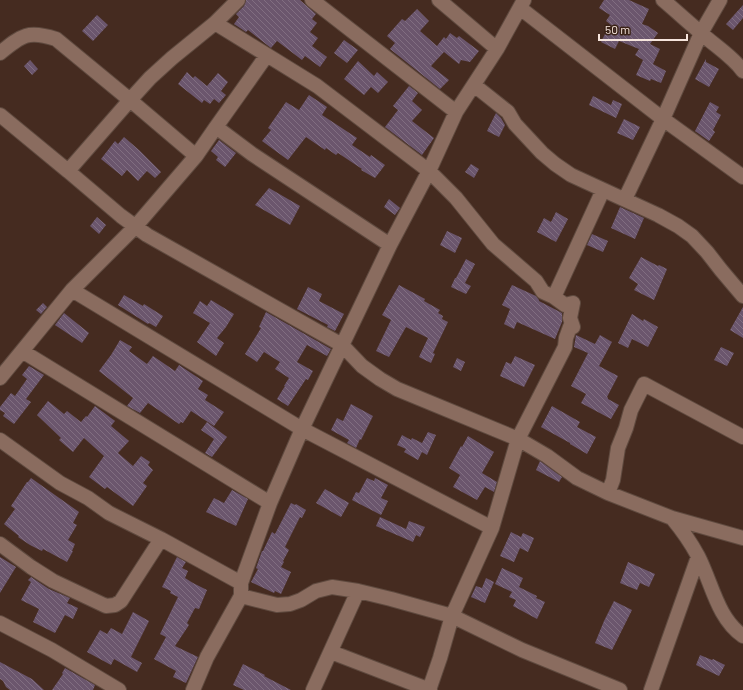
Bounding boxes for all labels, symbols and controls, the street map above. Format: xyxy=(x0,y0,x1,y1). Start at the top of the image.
scale bar xyxy=(599,16,687,42)
text: 50 m xyxy=(605,22,630,36)

